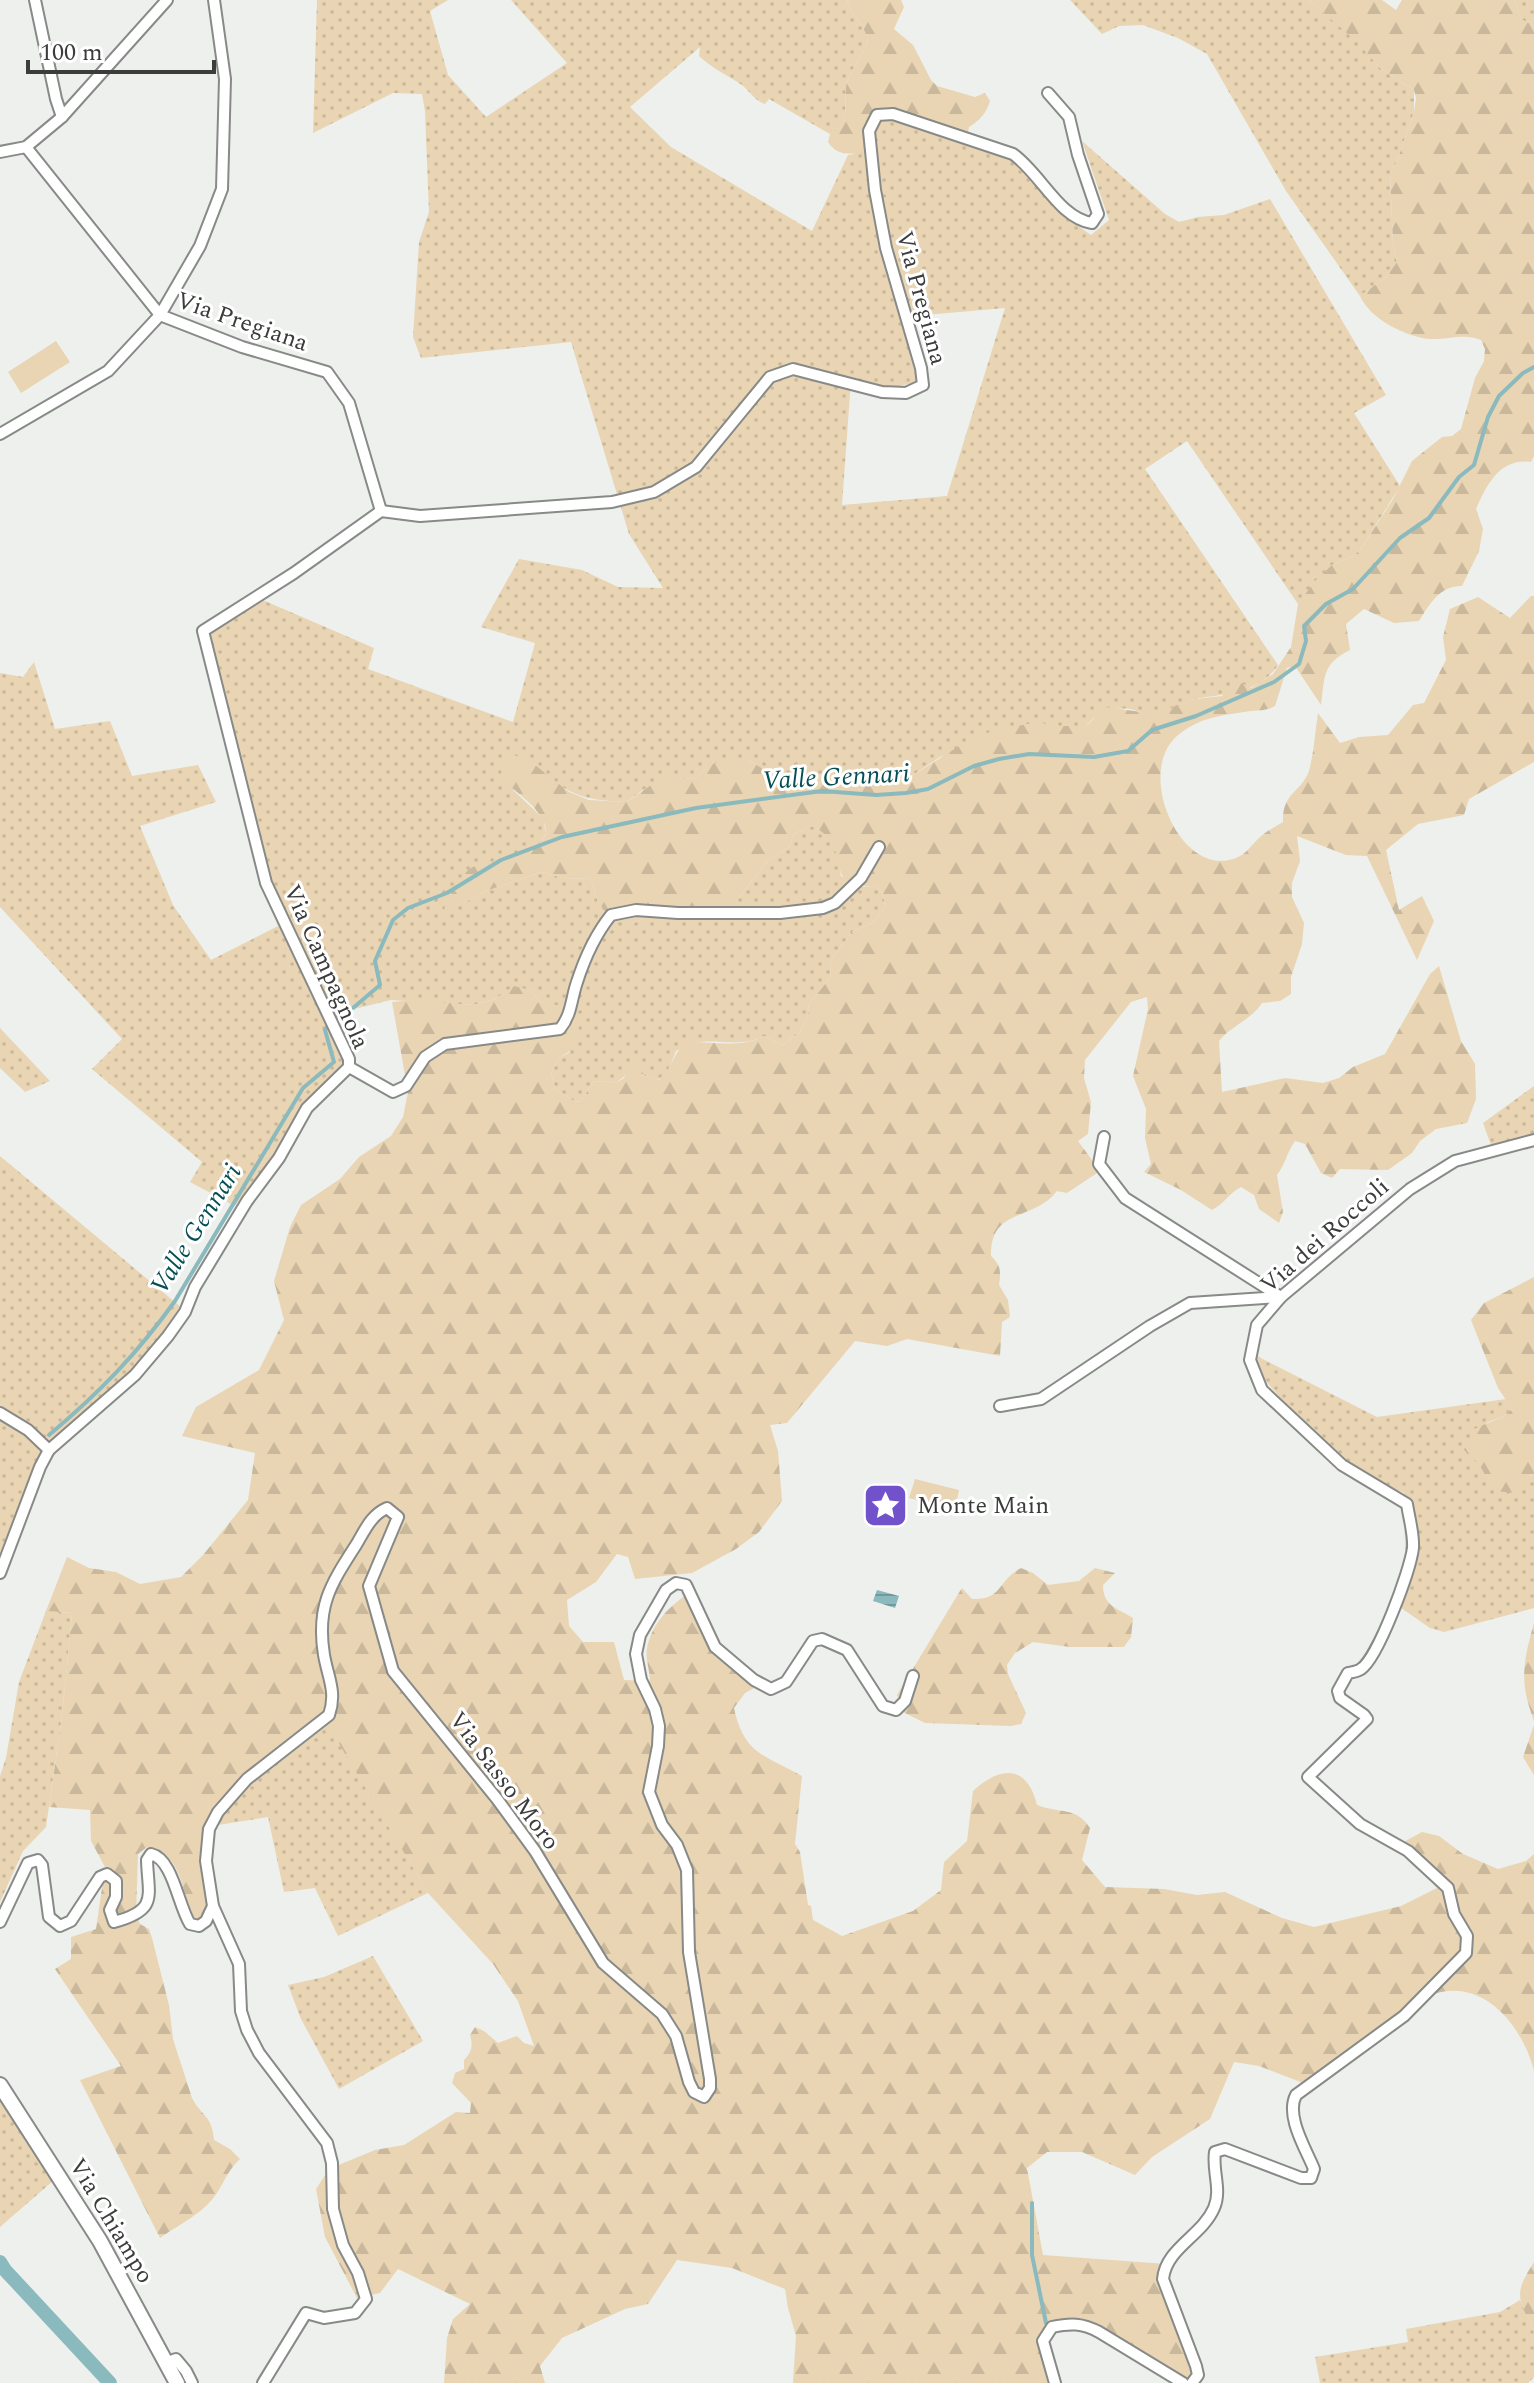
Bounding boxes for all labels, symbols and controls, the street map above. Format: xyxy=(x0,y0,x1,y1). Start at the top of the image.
scale bar xyxy=(28,24,214,74)
text: 100 m xyxy=(40,35,103,71)
street label: Via Pregiana xyxy=(886,227,956,369)
street label: Via Pregiana xyxy=(171,283,313,361)
water label: Valle Gennari xyxy=(761,753,911,801)
street label: Via Campagnola xyxy=(274,879,378,1055)
water label: Valle Gennari xyxy=(140,1156,252,1302)
street label: Via dei Roccoli xyxy=(1252,1170,1398,1302)
place icon: Monte Main xyxy=(862,1482,910,1530)
place label: Monte Main xyxy=(917,1488,1049,1524)
street label: Via Sasso Moro xyxy=(440,1704,568,1858)
street label: Via Chiampo xyxy=(59,2151,163,2291)

